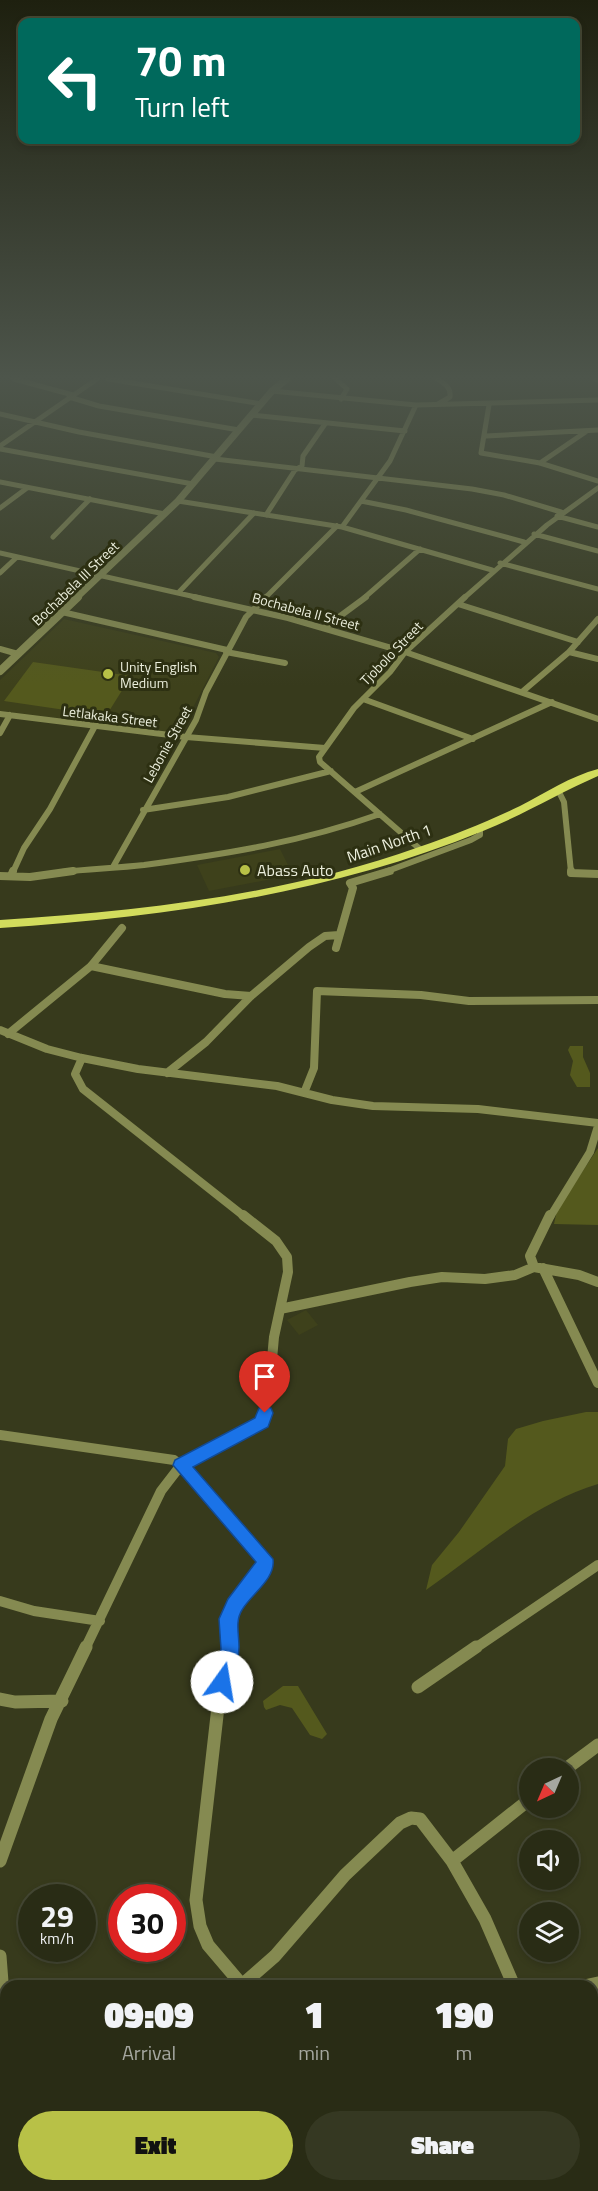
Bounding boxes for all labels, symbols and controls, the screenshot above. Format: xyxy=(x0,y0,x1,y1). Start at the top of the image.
text: 70 m xyxy=(135,28,227,92)
icon: left xyxy=(36,42,114,120)
text: Turn left xyxy=(135,86,229,127)
street label: Bochabela III Street xyxy=(27,536,123,630)
street label: Bochabela II Street xyxy=(250,587,362,635)
street label: Tjobolo Street xyxy=(355,616,427,690)
place label: Unity English Medium xyxy=(120,656,197,693)
marker: Unity English Medium xyxy=(101,667,115,681)
street label: Letlakaka Street xyxy=(61,700,159,732)
street label: Lebonie Street xyxy=(137,702,197,786)
street label: Main North 1 xyxy=(343,817,435,869)
place label: Abass Auto xyxy=(257,858,333,882)
marker: Abass Auto xyxy=(238,863,252,877)
pin xyxy=(239,1351,290,1413)
icon: arrive xyxy=(248,1360,281,1393)
position arrow xyxy=(190,1650,254,1714)
north arrow xyxy=(519,1758,579,1818)
map controls xyxy=(519,1758,579,1962)
button: sound xyxy=(519,1830,579,1890)
speed limit sign: 30 xyxy=(108,1884,186,1962)
text: 29 xyxy=(40,1893,74,1939)
button: layers xyxy=(519,1902,579,1962)
text: km/h xyxy=(40,1927,74,1950)
text: 09:09 xyxy=(104,1987,194,2042)
text: 1 xyxy=(304,1987,324,2042)
text: 190 xyxy=(434,1987,494,2042)
text: Arrival xyxy=(122,2037,176,2068)
text: min xyxy=(298,2037,330,2068)
text: m xyxy=(456,2037,472,2068)
button: Exit xyxy=(18,2111,293,2180)
button: Share xyxy=(305,2111,580,2180)

